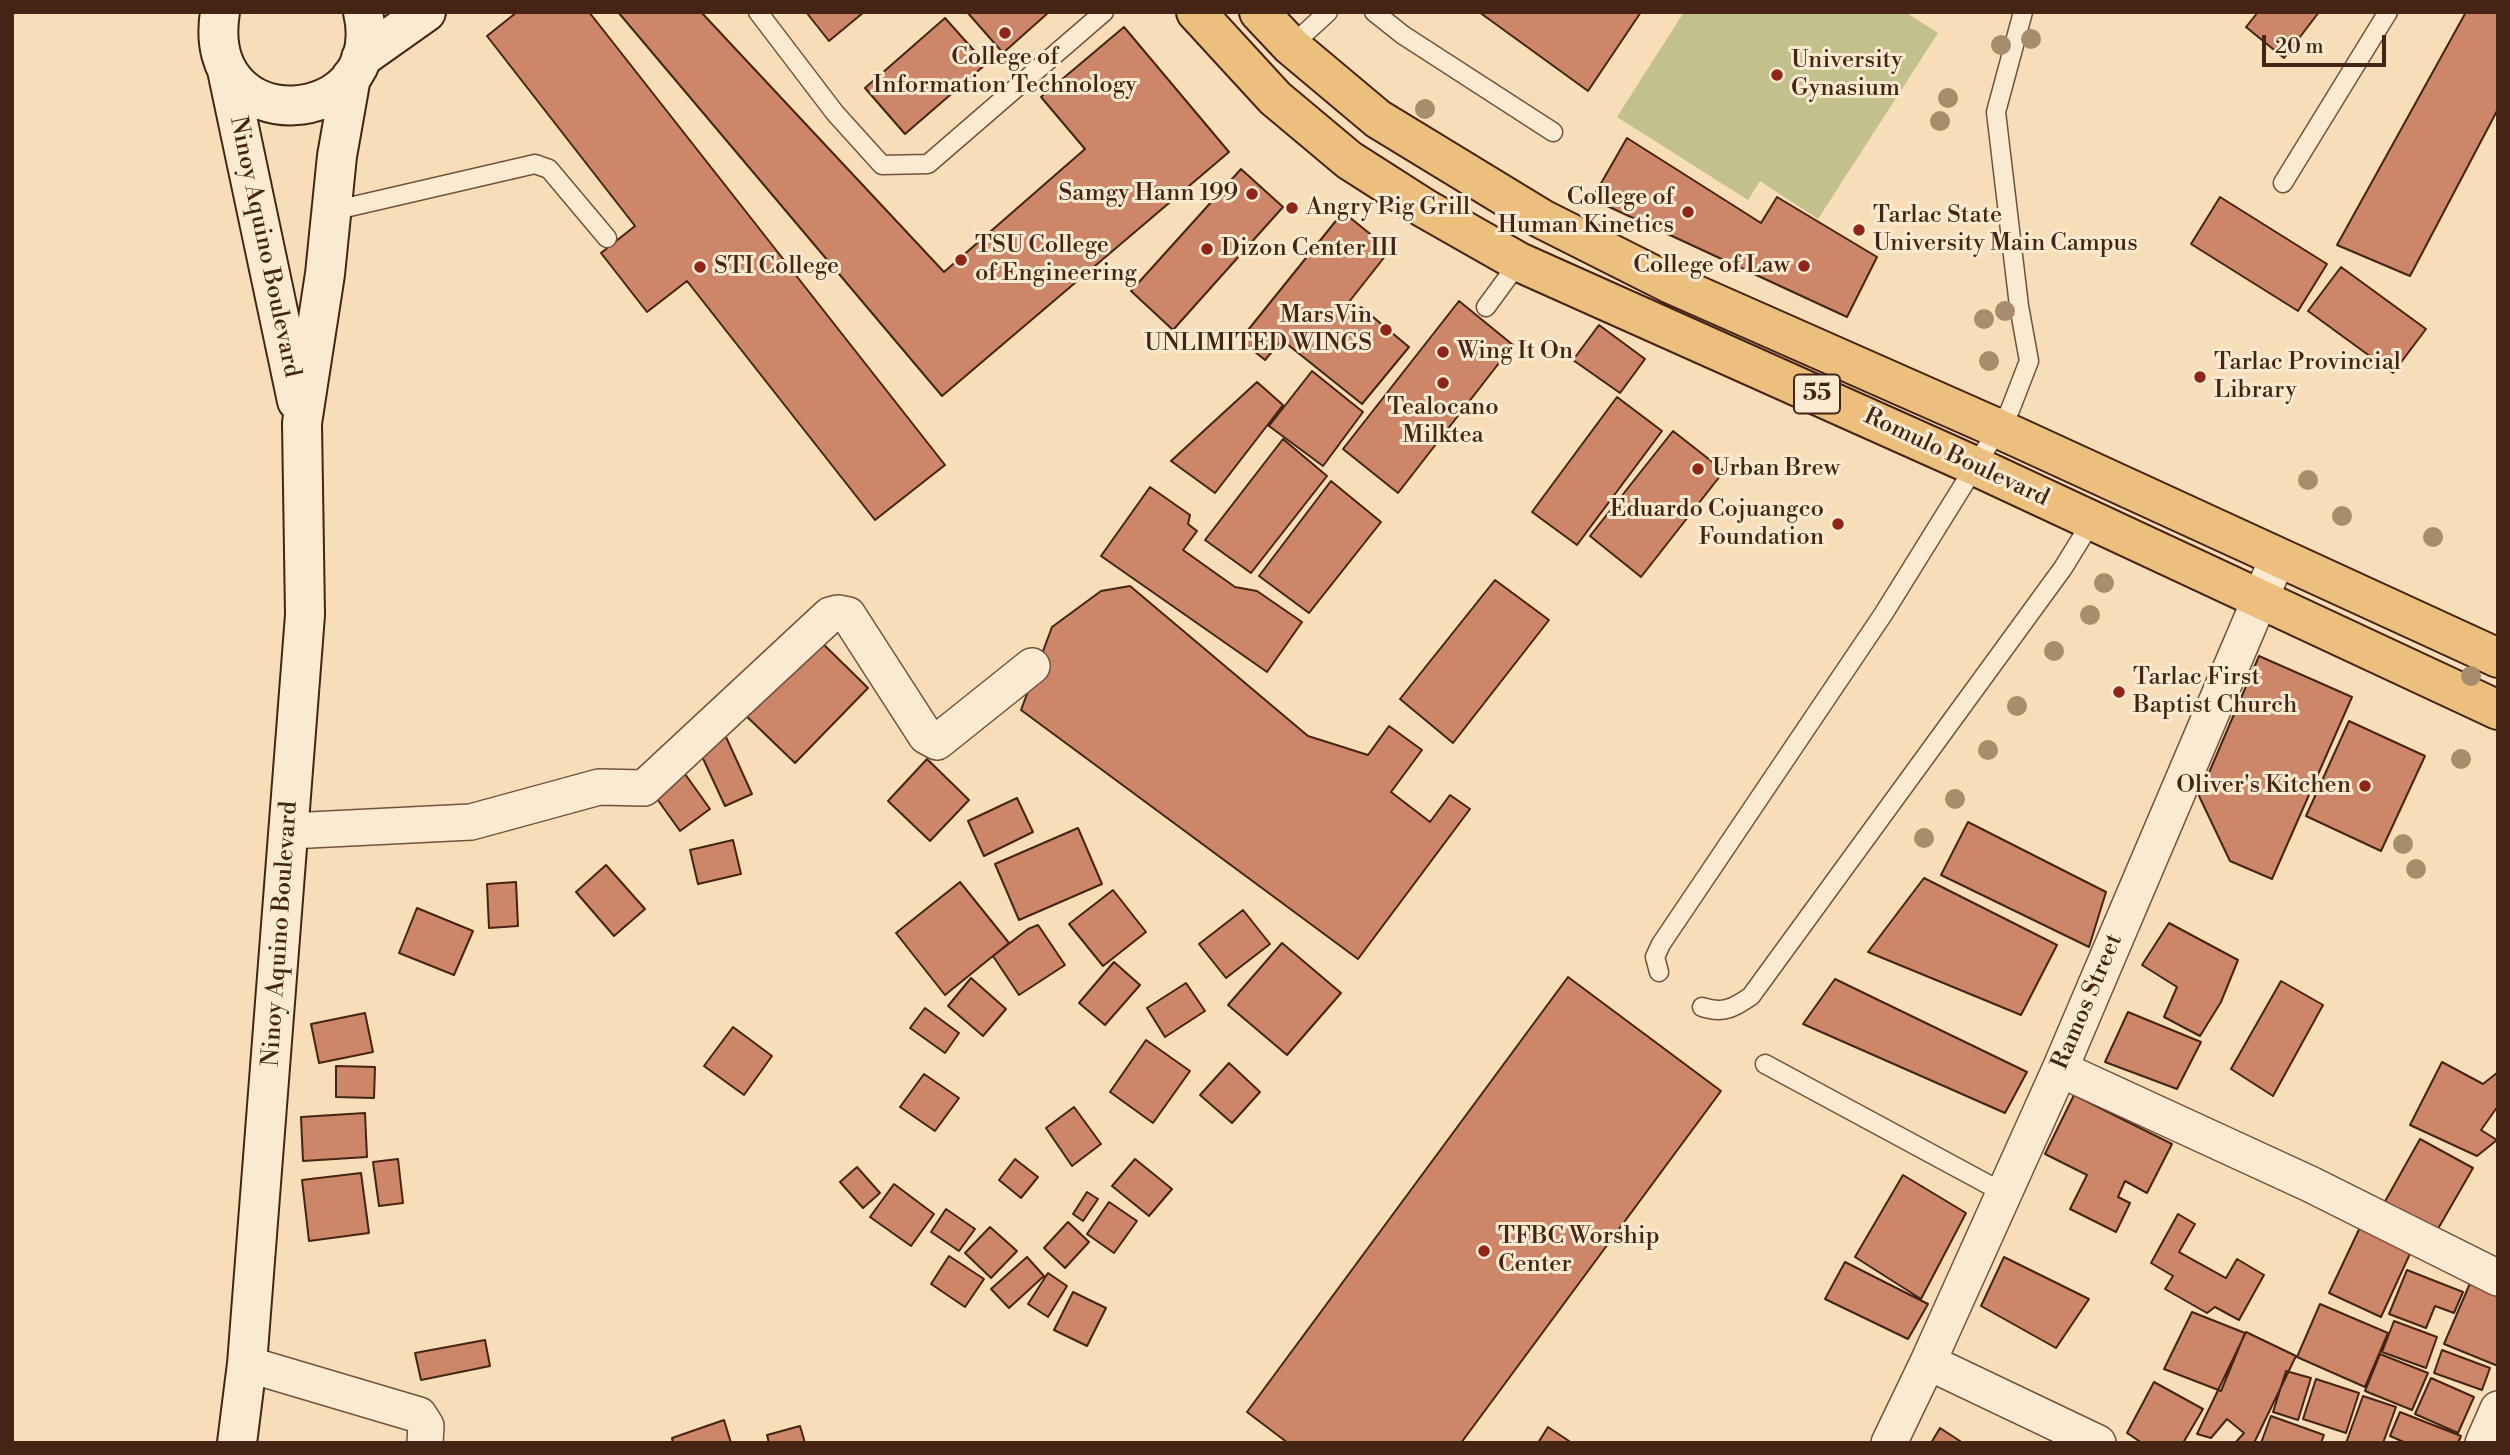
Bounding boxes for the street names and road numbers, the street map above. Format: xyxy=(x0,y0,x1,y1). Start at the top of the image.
street label: Ninoy Aquino Boulevard xyxy=(222,114,306,380)
road number: 55 xyxy=(1794,374,1840,414)
street label: Romulo Boulevard xyxy=(1859,402,2053,514)
street label: Ninoy Aquino Boulevard xyxy=(257,800,305,1068)
street label: Ramos Street xyxy=(2047,930,2129,1074)

